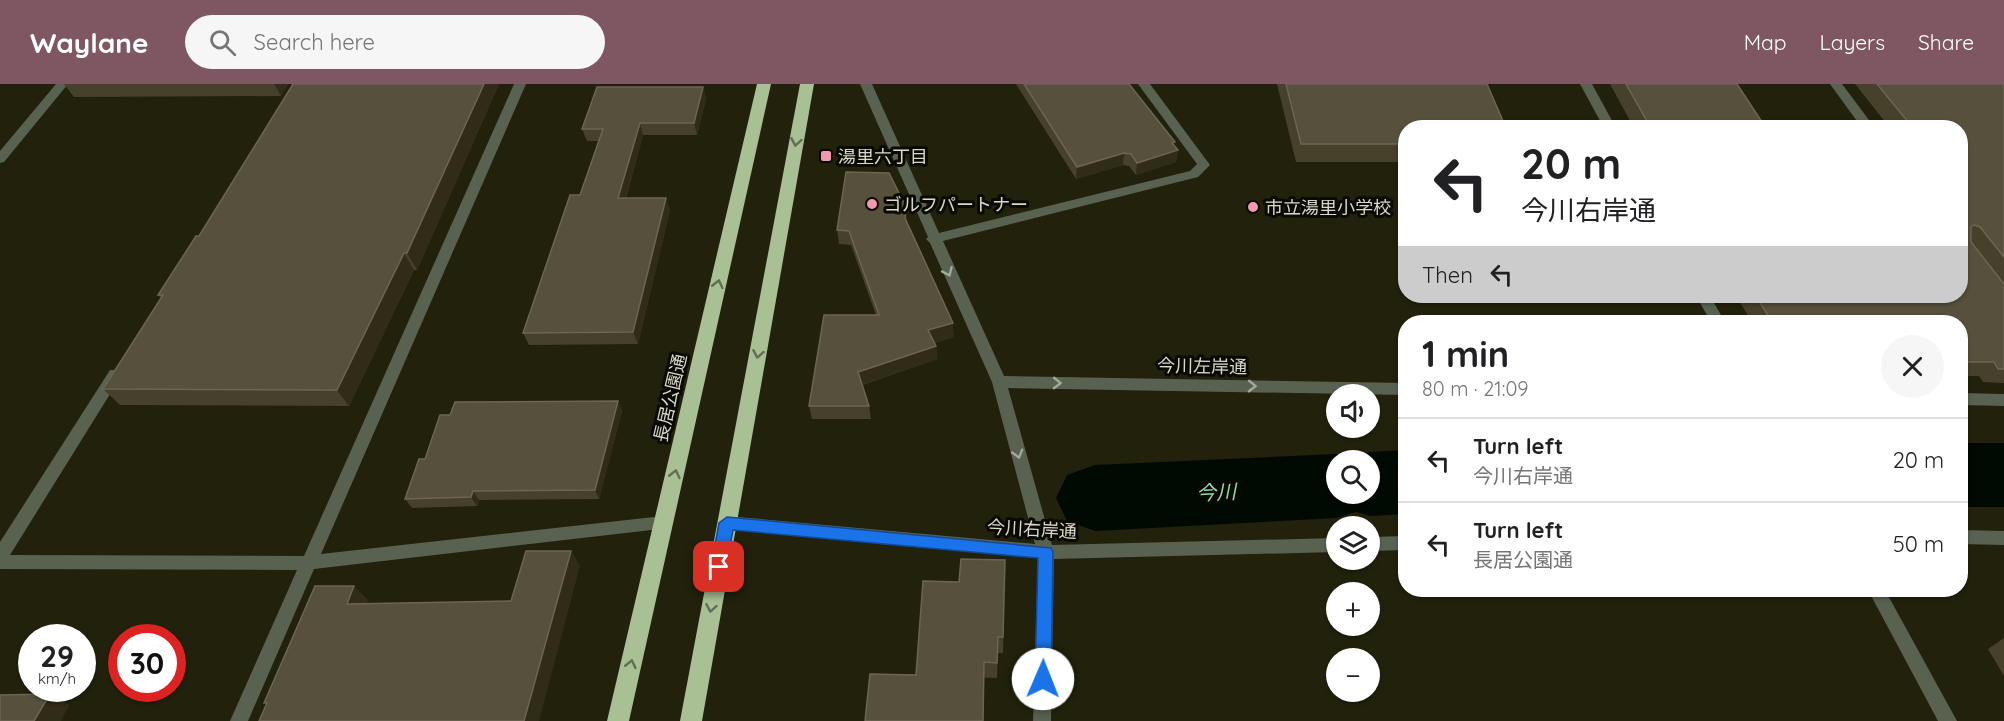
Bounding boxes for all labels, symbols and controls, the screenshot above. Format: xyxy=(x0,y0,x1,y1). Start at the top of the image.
search box xyxy=(185,15,605,69)
text: Waylane xyxy=(30,25,149,60)
icon: search xyxy=(206,26,239,59)
text: Search here xyxy=(254,28,375,56)
text: Map xyxy=(1744,29,1787,55)
text: Layers xyxy=(1820,29,1885,55)
text: Share xyxy=(1918,29,1974,55)
one-way arrow xyxy=(791,137,803,146)
text: 20 m xyxy=(1521,137,1621,190)
icon: left xyxy=(1422,144,1500,222)
place label: 湯里六丁目 xyxy=(838,145,928,168)
marker: 湯里六丁目 xyxy=(819,149,833,163)
place label: ゴルフパートナー xyxy=(884,193,1028,216)
text: 今川右岸通 xyxy=(1521,193,1656,227)
place label: 市立湯里小学校 xyxy=(1265,196,1391,219)
marker: ゴルフパートナー xyxy=(865,197,879,211)
marker: 市立湯里小学校 xyxy=(1246,200,1260,214)
icon: left xyxy=(1485,258,1518,291)
text: Then xyxy=(1422,261,1473,289)
one-way arrow xyxy=(941,266,953,277)
one-way arrow xyxy=(711,279,724,289)
text: 1 min xyxy=(1422,331,1509,376)
button: close xyxy=(1881,335,1944,398)
one-way arrow xyxy=(752,349,765,359)
street label: 長居公園通 xyxy=(649,352,691,444)
street label: 今川左岸通 xyxy=(1157,354,1247,378)
text: 80 m · 21:09 xyxy=(1422,376,1529,401)
one-way arrow xyxy=(1053,377,1062,389)
one-way arrow xyxy=(1248,380,1257,393)
map controls xyxy=(1326,384,1380,702)
button: sound xyxy=(1326,384,1380,438)
text: Turn left xyxy=(1473,432,1563,460)
icon: left xyxy=(1422,444,1455,477)
text: 20 m xyxy=(1893,446,1944,474)
one-way arrow xyxy=(1011,448,1024,458)
button: search xyxy=(1326,450,1380,504)
text: 今川右岸通 xyxy=(1473,463,1573,488)
one-way arrow xyxy=(667,469,680,479)
water label: 今川 xyxy=(1195,478,1239,506)
street label: 今川右岸通 xyxy=(986,515,1078,543)
button: layers xyxy=(1326,516,1380,570)
text: Turn left xyxy=(1473,516,1563,544)
icon: left xyxy=(1422,528,1455,561)
text: 50 m xyxy=(1893,530,1944,558)
pin xyxy=(693,541,744,592)
text: 長居公園通 xyxy=(1473,547,1573,572)
icon: arrive xyxy=(702,550,735,583)
button: + xyxy=(1326,582,1380,636)
one-way arrow xyxy=(706,603,718,613)
speed limit sign: 30 xyxy=(108,624,186,702)
text: 29 xyxy=(40,637,74,675)
position arrow xyxy=(1011,647,1075,711)
button: − xyxy=(1326,648,1380,702)
one-way arrow xyxy=(624,659,637,669)
text: km/h xyxy=(38,669,76,688)

